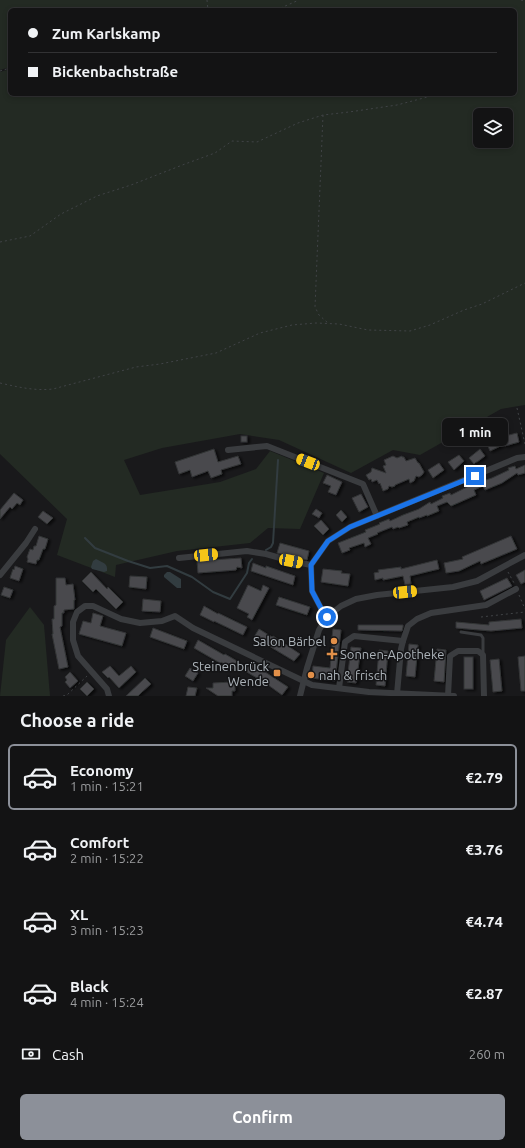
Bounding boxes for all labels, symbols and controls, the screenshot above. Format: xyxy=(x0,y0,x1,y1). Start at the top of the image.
text: Zum Karlskamp xyxy=(52,25,160,42)
text: Bickenbachstraße xyxy=(52,63,178,80)
map controls xyxy=(473,108,513,148)
button: layers xyxy=(473,108,513,148)
callout: 1 min xyxy=(442,418,508,446)
text: 1 min xyxy=(459,425,491,439)
car xyxy=(295,452,321,472)
route end xyxy=(466,467,484,485)
car xyxy=(193,548,219,562)
car xyxy=(278,553,304,569)
car xyxy=(392,585,418,599)
route start xyxy=(318,608,336,626)
place label: Salon Bärbel xyxy=(253,634,327,648)
marker: Salon Bärbel xyxy=(329,636,339,646)
place label: Sonnen-Apotheke xyxy=(340,647,445,661)
marker: Sonnen-Apotheke xyxy=(327,649,337,659)
place label: Steinenbrück Wende xyxy=(192,659,269,688)
marker: Steinenbrück Wende xyxy=(272,668,282,678)
place label: nah & frisch xyxy=(319,668,387,682)
marker: nah & frisch xyxy=(306,670,316,680)
text: Choose a ride xyxy=(20,710,134,730)
icon: car xyxy=(22,759,58,795)
text: Economy xyxy=(70,762,134,779)
text: €2.79 xyxy=(465,769,503,786)
text: 1 min · 15:21 xyxy=(70,779,144,793)
icon: car xyxy=(22,831,58,867)
text: Comfort xyxy=(70,834,129,851)
text: €3.76 xyxy=(465,841,503,858)
text: 2 min · 15:22 xyxy=(70,851,144,865)
icon: car xyxy=(22,903,58,939)
text: XL xyxy=(70,906,88,923)
text: €4.74 xyxy=(465,913,503,930)
text: 3 min · 15:23 xyxy=(70,923,144,937)
icon: car xyxy=(22,975,58,1011)
text: Black xyxy=(70,978,109,995)
text: €2.87 xyxy=(465,985,503,1002)
text: 4 min · 15:24 xyxy=(70,995,144,1009)
icon: cash xyxy=(20,1043,42,1065)
text: Cash xyxy=(52,1046,84,1063)
text: 260 m xyxy=(469,1047,505,1061)
button: Confirm xyxy=(20,1094,505,1140)

